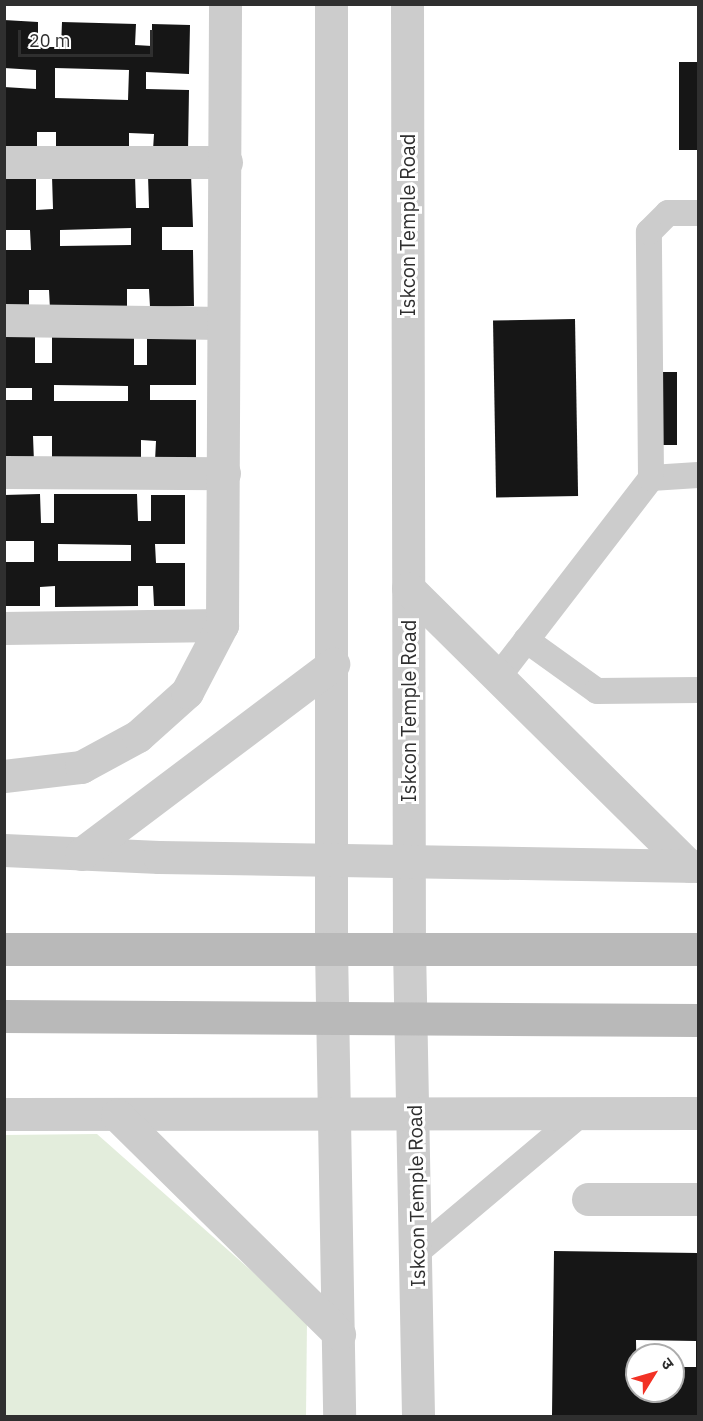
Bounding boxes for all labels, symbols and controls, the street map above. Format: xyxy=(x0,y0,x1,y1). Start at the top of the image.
scale bar xyxy=(21,18,156,56)
text: 20 m xyxy=(29,29,71,52)
street label: Iskcon Temple Road xyxy=(395,134,419,316)
street label: Iskcon Temple Road xyxy=(396,620,420,802)
street label: Iskcon Temple Road xyxy=(402,1105,430,1287)
north arrow xyxy=(625,1343,685,1403)
text: उ xyxy=(657,1354,679,1373)

